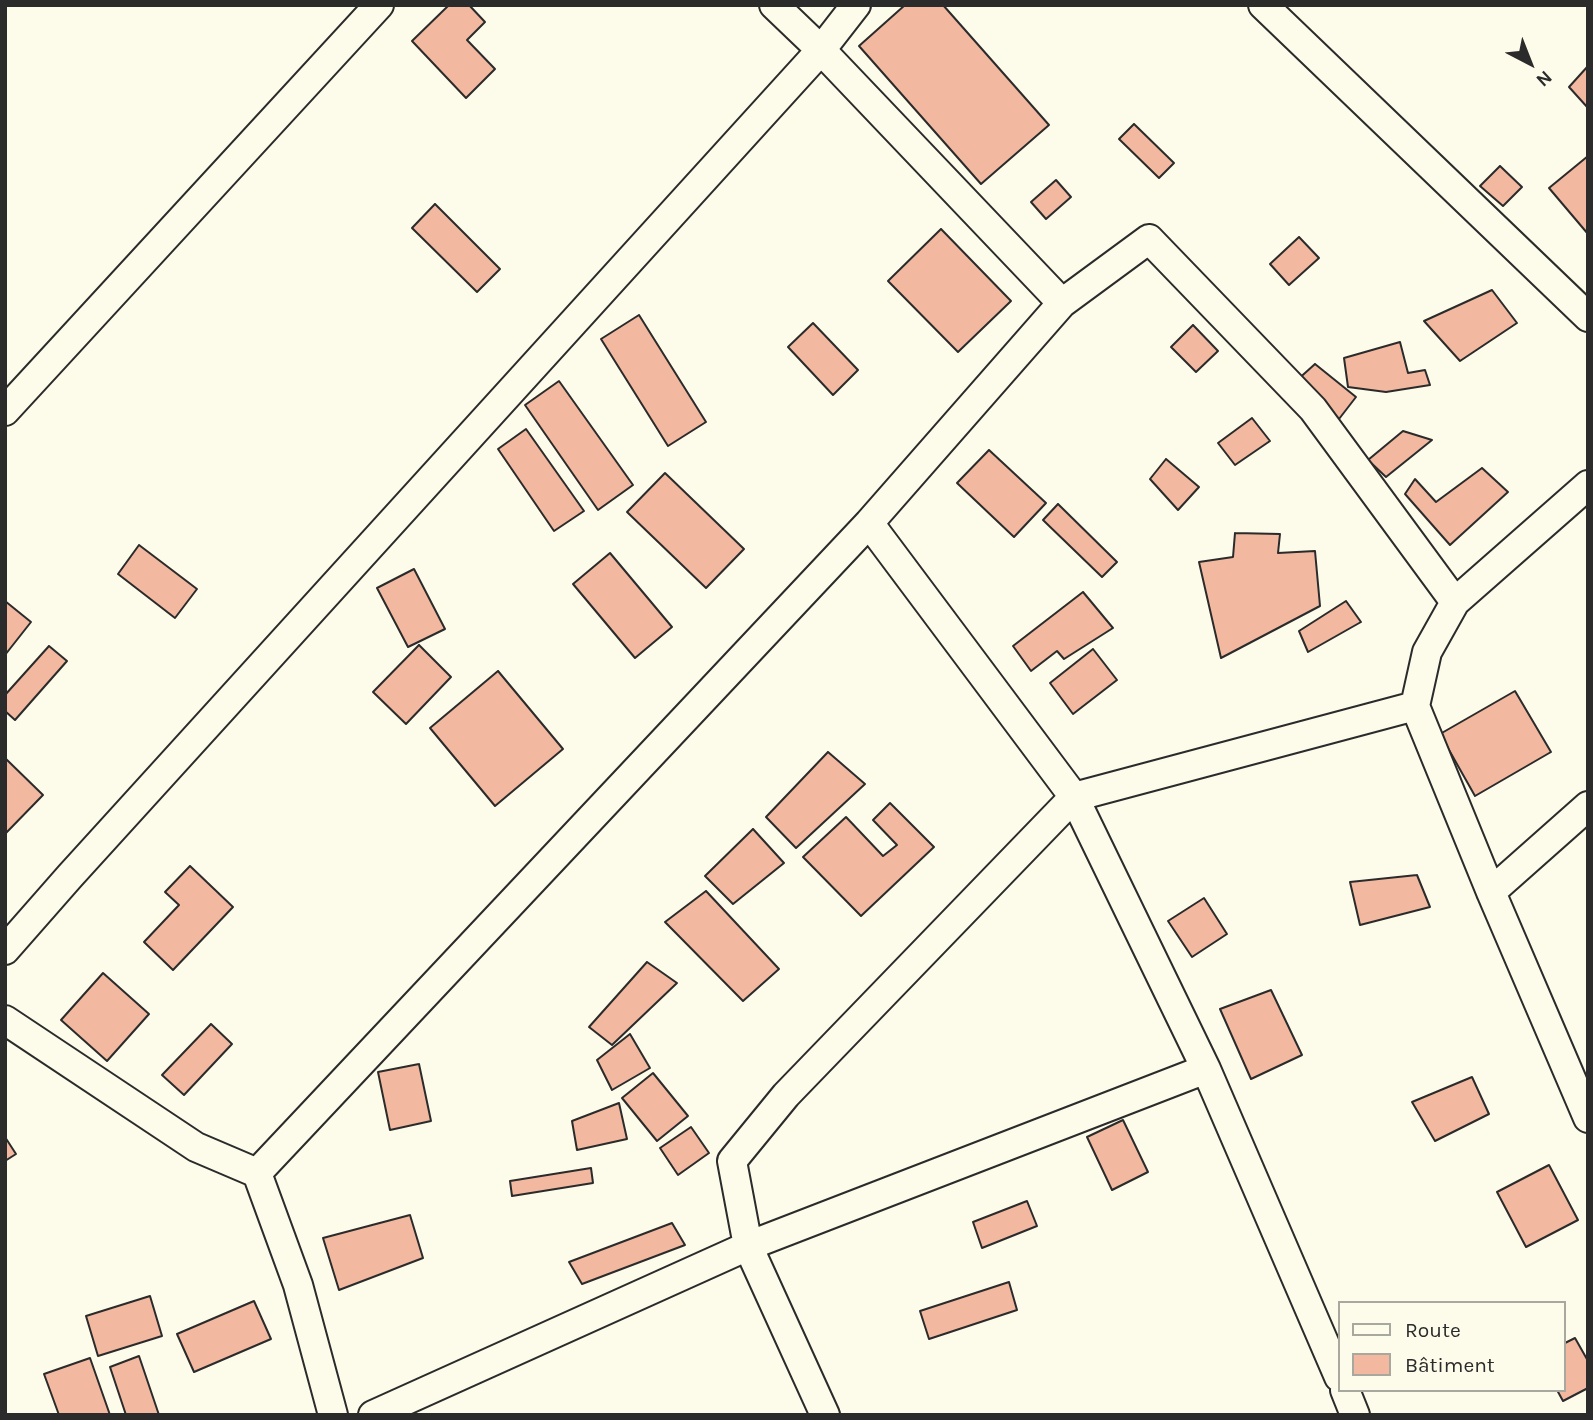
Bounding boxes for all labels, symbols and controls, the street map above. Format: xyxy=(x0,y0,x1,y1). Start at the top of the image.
north arrow xyxy=(1495,28,1565,98)
text: N xyxy=(1532,66,1556,91)
legend xyxy=(1338,1301,1565,1392)
text: Route xyxy=(1405,1318,1461,1342)
text: Bâtiment xyxy=(1405,1353,1495,1377)

